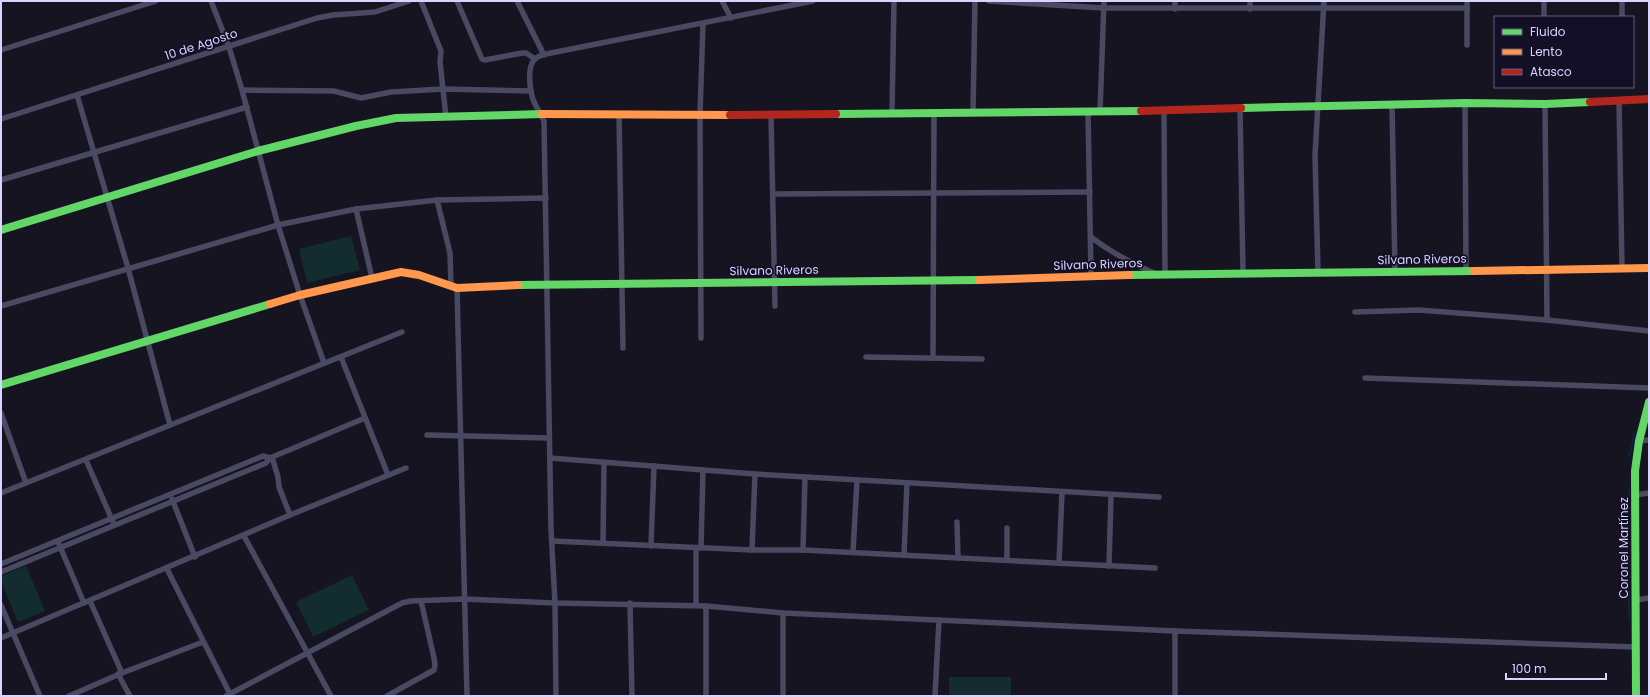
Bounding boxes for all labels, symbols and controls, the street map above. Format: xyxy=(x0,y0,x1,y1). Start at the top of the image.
legend xyxy=(1494,16,1634,88)
text: Fluido xyxy=(1530,23,1566,40)
street label: 10 de Agosto xyxy=(162,24,240,64)
text: Lento xyxy=(1530,43,1563,60)
text: Atasco xyxy=(1530,63,1572,80)
street label: Silvano Riveros xyxy=(1377,250,1467,268)
street label: Silvano Riveros xyxy=(1053,254,1143,274)
street label: Silvano Riveros xyxy=(729,261,819,279)
street label: Coronel Martínez xyxy=(1615,497,1632,599)
scale bar xyxy=(1506,655,1606,681)
text: 100 m xyxy=(1512,660,1546,677)

